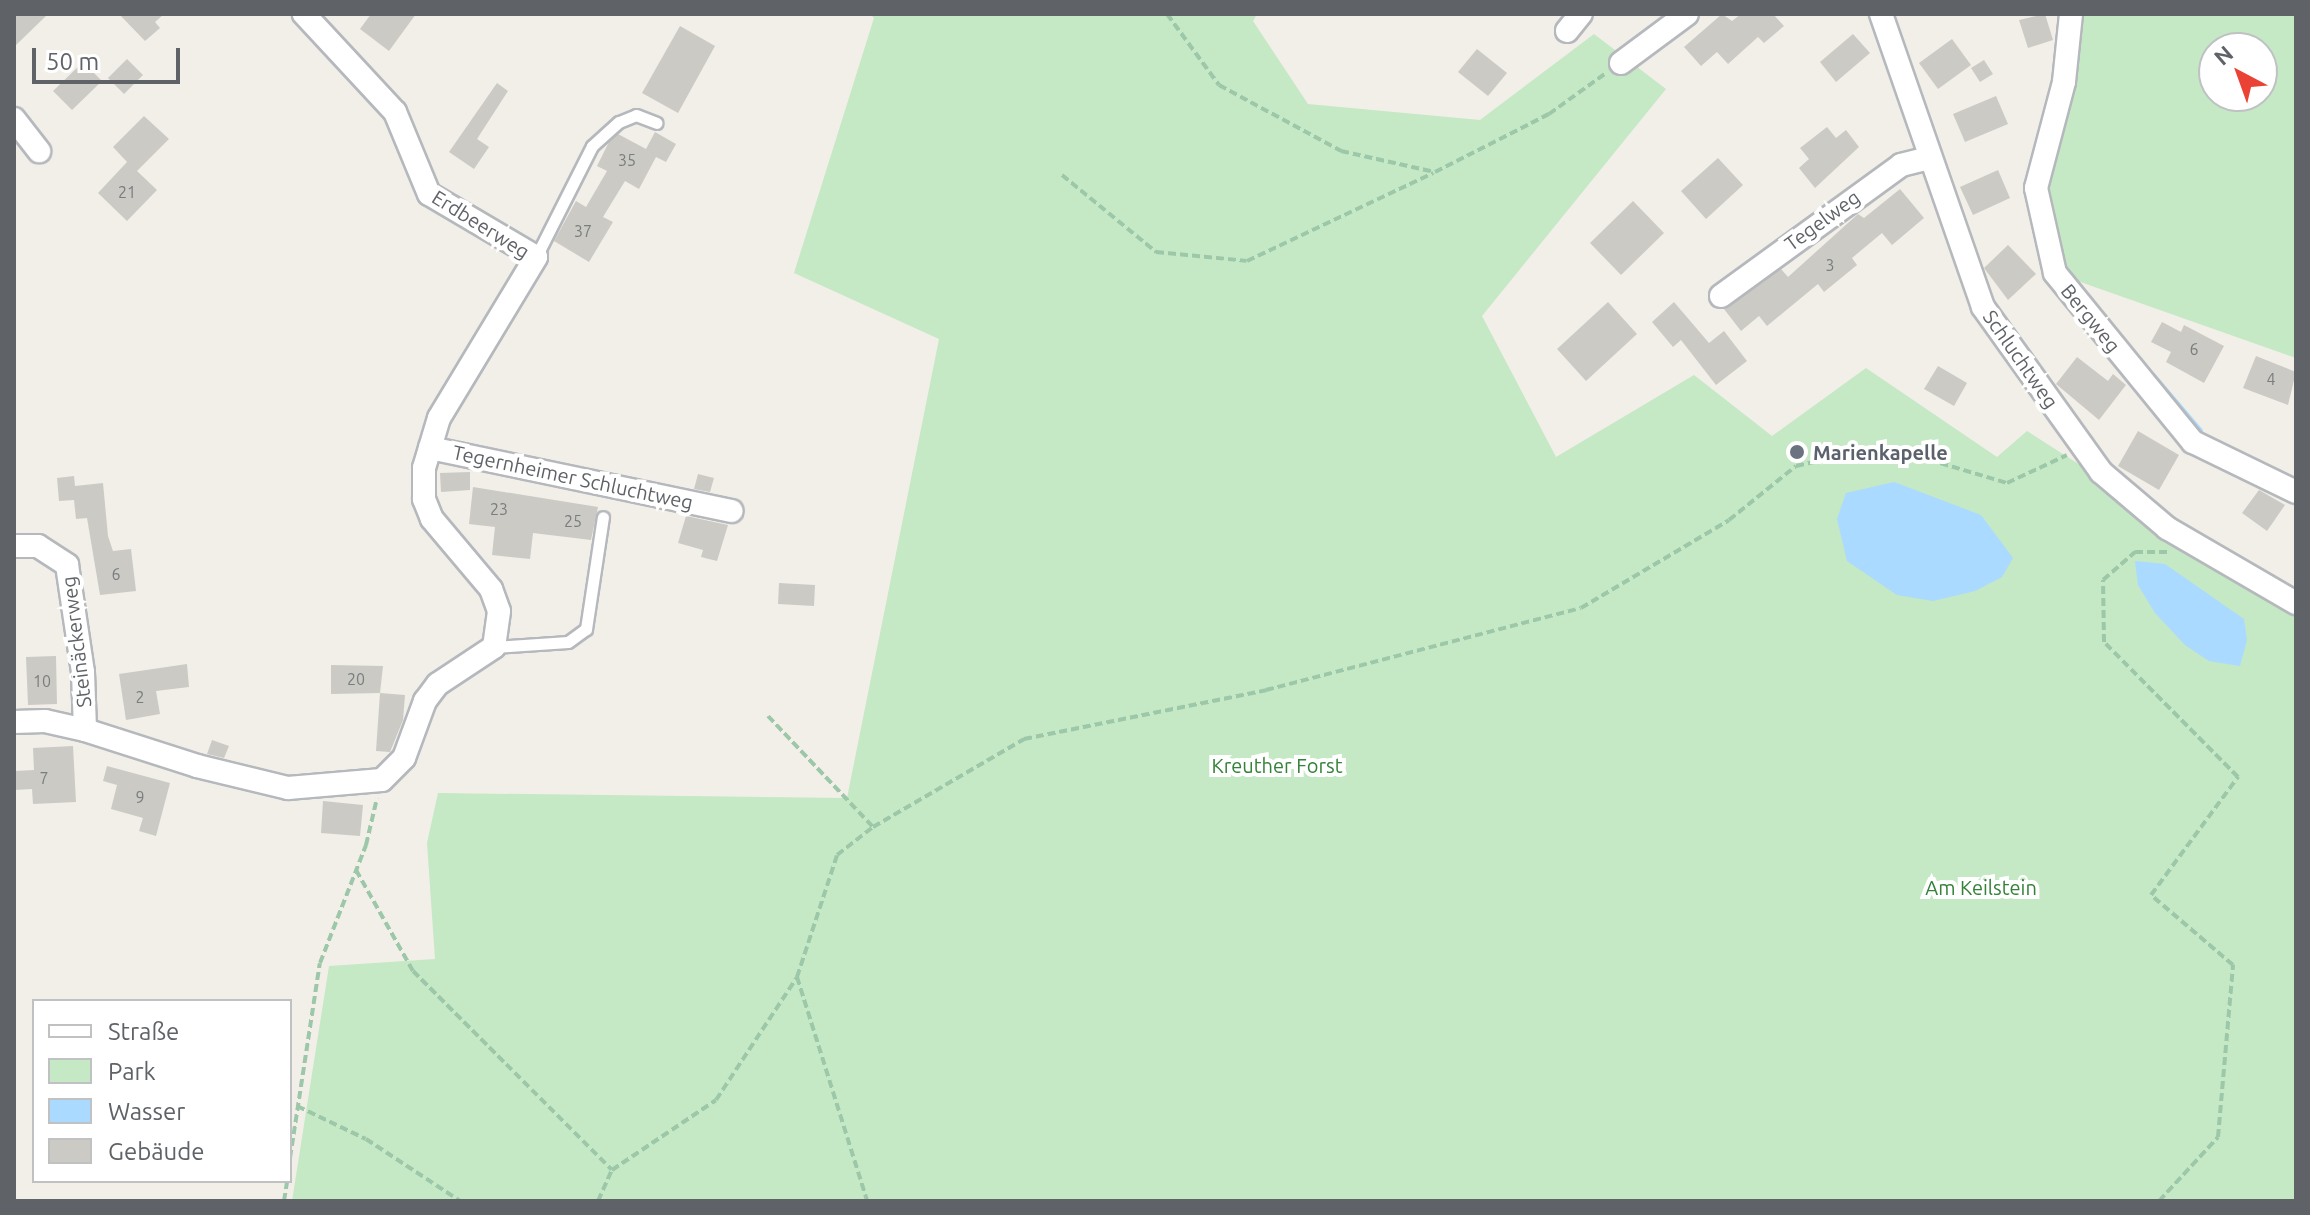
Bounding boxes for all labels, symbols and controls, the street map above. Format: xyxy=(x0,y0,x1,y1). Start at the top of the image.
scale bar xyxy=(36,32,184,82)
north arrow xyxy=(2198,32,2278,112)
text: N xyxy=(2209,40,2238,70)
text: 50 m xyxy=(46,48,99,75)
house number: 35 xyxy=(618,150,636,170)
house number: 21 xyxy=(118,182,136,202)
street label: Erdbeerweg xyxy=(428,185,534,263)
street label: Tegelweg xyxy=(1780,185,1864,255)
house number: 37 xyxy=(574,221,592,241)
house number: 3 xyxy=(1825,255,1835,275)
street label: Bergweg xyxy=(2056,279,2126,357)
street label: Schluchtweg xyxy=(1978,305,2064,413)
house number: 6 xyxy=(2189,339,2199,359)
house number: 4 xyxy=(2266,369,2276,389)
street label: Tegernheimer Schluchtweg xyxy=(451,440,695,514)
place label: Marienkapelle xyxy=(1813,440,1948,464)
marker: Marienkapelle xyxy=(1788,443,1806,461)
house number: 23 xyxy=(490,499,508,519)
house number: 25 xyxy=(564,511,582,531)
house number: 6 xyxy=(111,564,121,584)
street label: Steinäckerweg xyxy=(56,575,96,709)
house number: 20 xyxy=(347,669,365,689)
house number: 10 xyxy=(33,671,51,691)
house number: 2 xyxy=(135,687,145,707)
park label: Kreuther Forst xyxy=(1212,753,1342,777)
house number: 7 xyxy=(39,768,49,788)
house number: 9 xyxy=(135,787,145,807)
park label: Am Keilstein xyxy=(1925,875,2037,899)
legend xyxy=(32,999,292,1183)
text: Straße xyxy=(108,1018,179,1045)
text: Park xyxy=(108,1058,156,1085)
text: Wasser xyxy=(108,1098,185,1125)
text: Gebäude xyxy=(108,1138,205,1165)

